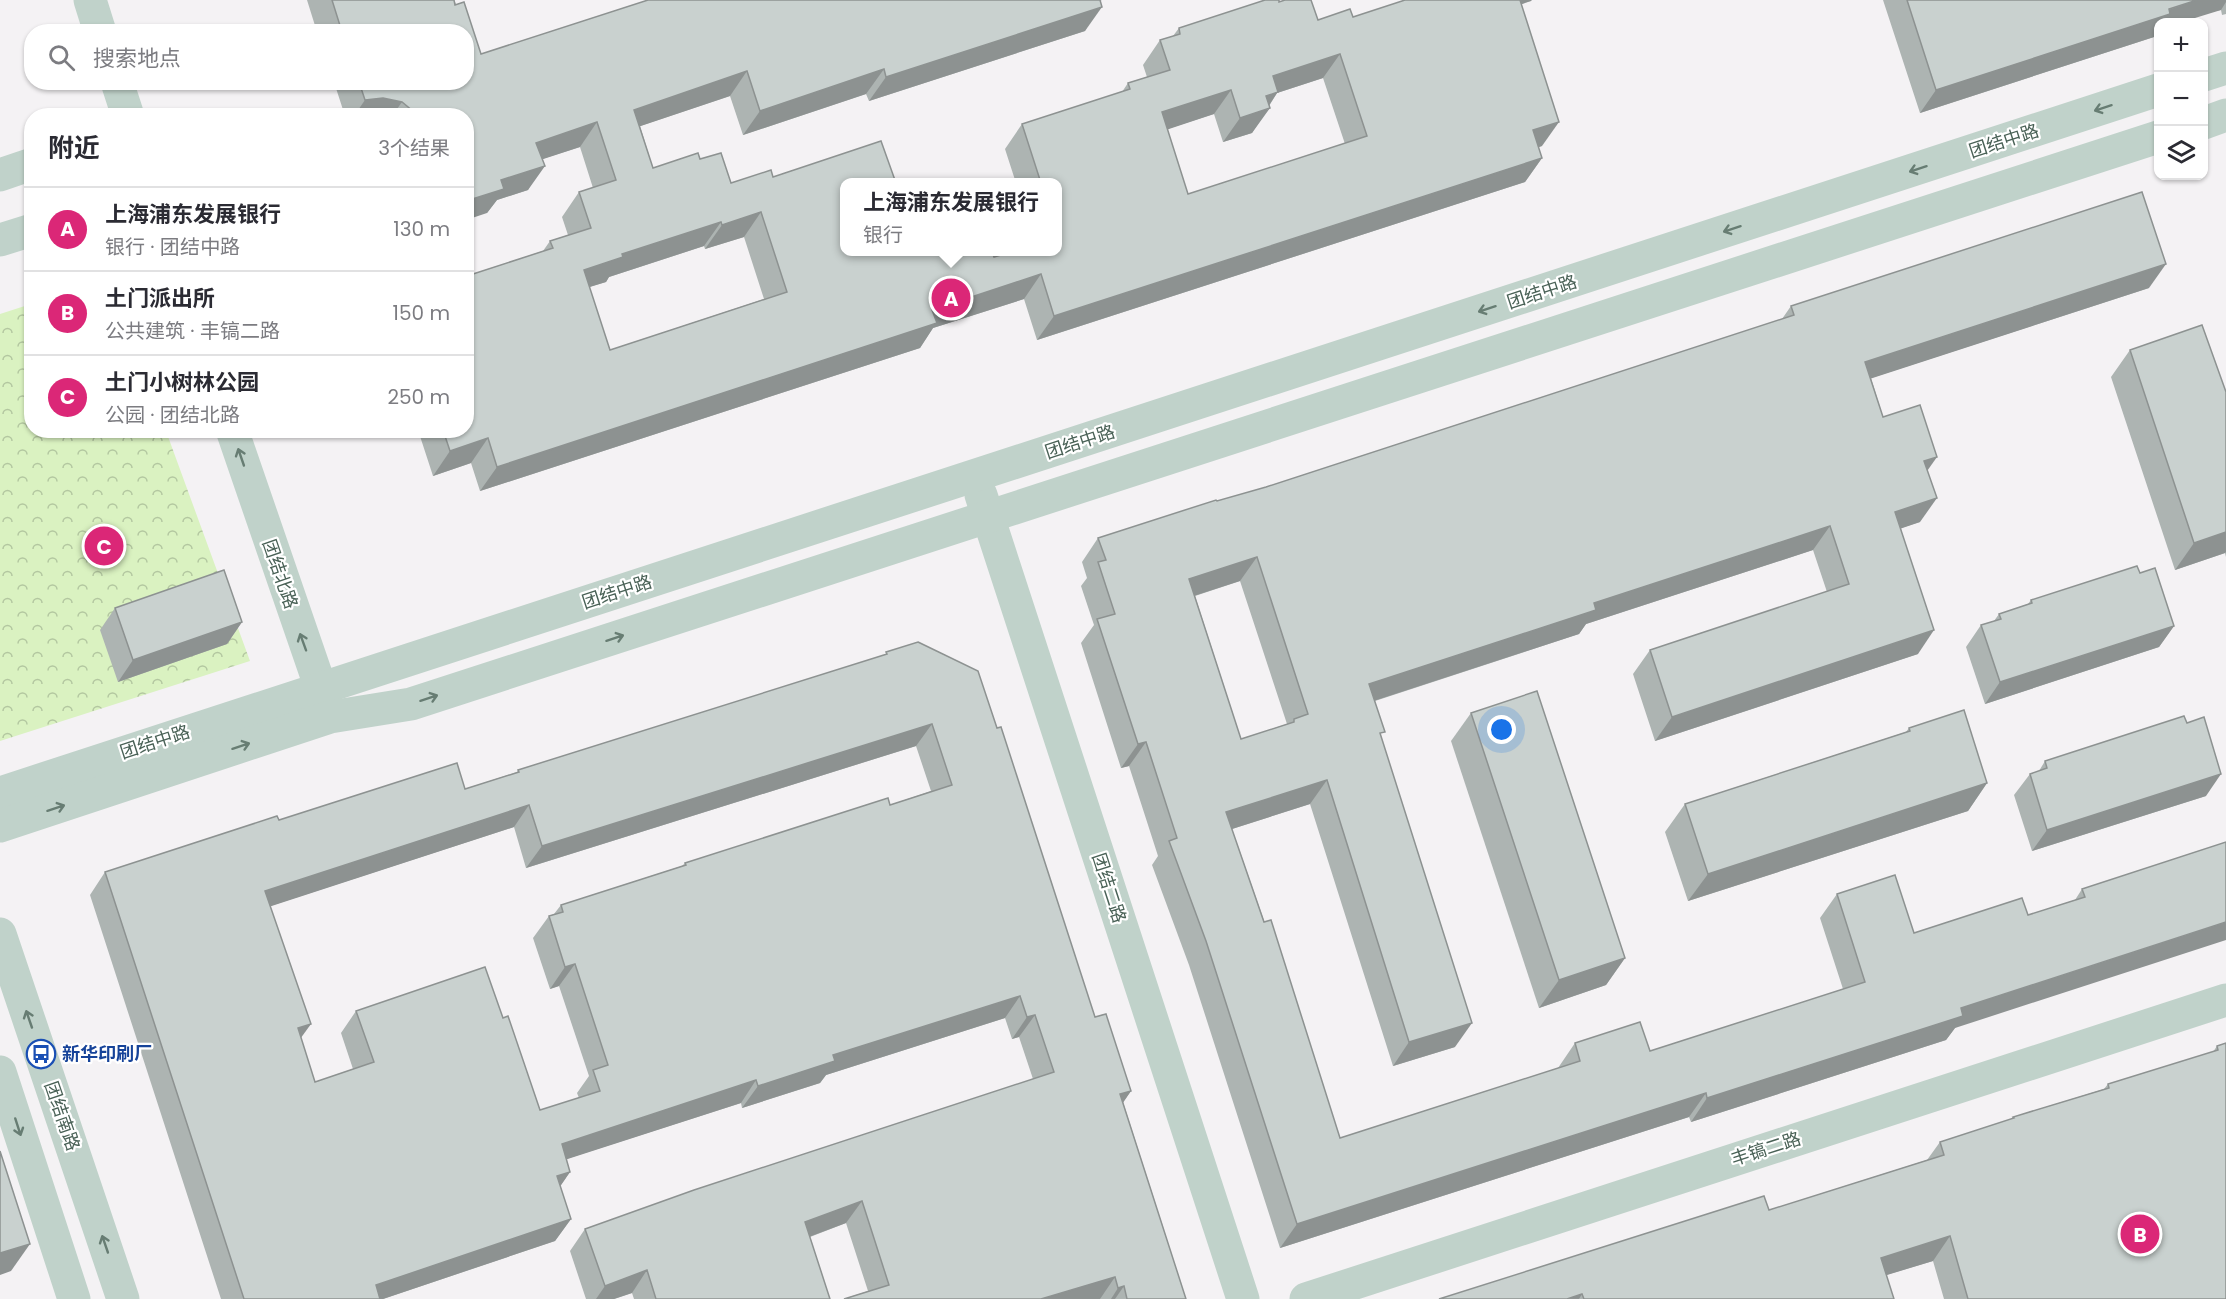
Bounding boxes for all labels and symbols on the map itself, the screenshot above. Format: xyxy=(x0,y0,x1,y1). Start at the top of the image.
one-way arrow xyxy=(2094,103,2113,114)
street label: 团结中路 xyxy=(1966,118,2042,164)
one-way arrow xyxy=(1909,164,1928,175)
one-way arrow xyxy=(1723,225,1742,236)
street label: 团结中路 xyxy=(1504,269,1580,315)
pin: A xyxy=(932,276,970,320)
one-way arrow xyxy=(1478,305,1497,316)
street label: 团结中路 xyxy=(1042,419,1118,465)
one-way arrow xyxy=(234,448,245,467)
pin: C xyxy=(84,524,124,568)
street label: 团结北路 xyxy=(257,536,304,612)
street label: 团结中路 xyxy=(579,569,655,615)
one-way arrow xyxy=(605,632,624,643)
one-way arrow xyxy=(297,633,308,652)
one-way arrow xyxy=(419,691,438,702)
your location xyxy=(1487,715,1516,744)
street label: 团结中路 xyxy=(117,719,193,765)
one-way arrow xyxy=(231,740,250,751)
one-way arrow xyxy=(46,801,65,812)
street label: 团结二路 xyxy=(1086,850,1132,926)
one-way arrow xyxy=(23,1010,34,1029)
bus stop icon: 新华印刷厂 xyxy=(25,1038,57,1070)
place label: 新华印刷厂 xyxy=(62,1041,152,1066)
street label: 团结南路 xyxy=(39,1078,86,1154)
one-way arrow xyxy=(13,1117,24,1136)
street label: 丰镐二路 xyxy=(1728,1126,1804,1172)
pin: B xyxy=(2120,1212,2160,1256)
one-way arrow xyxy=(98,1235,109,1254)

